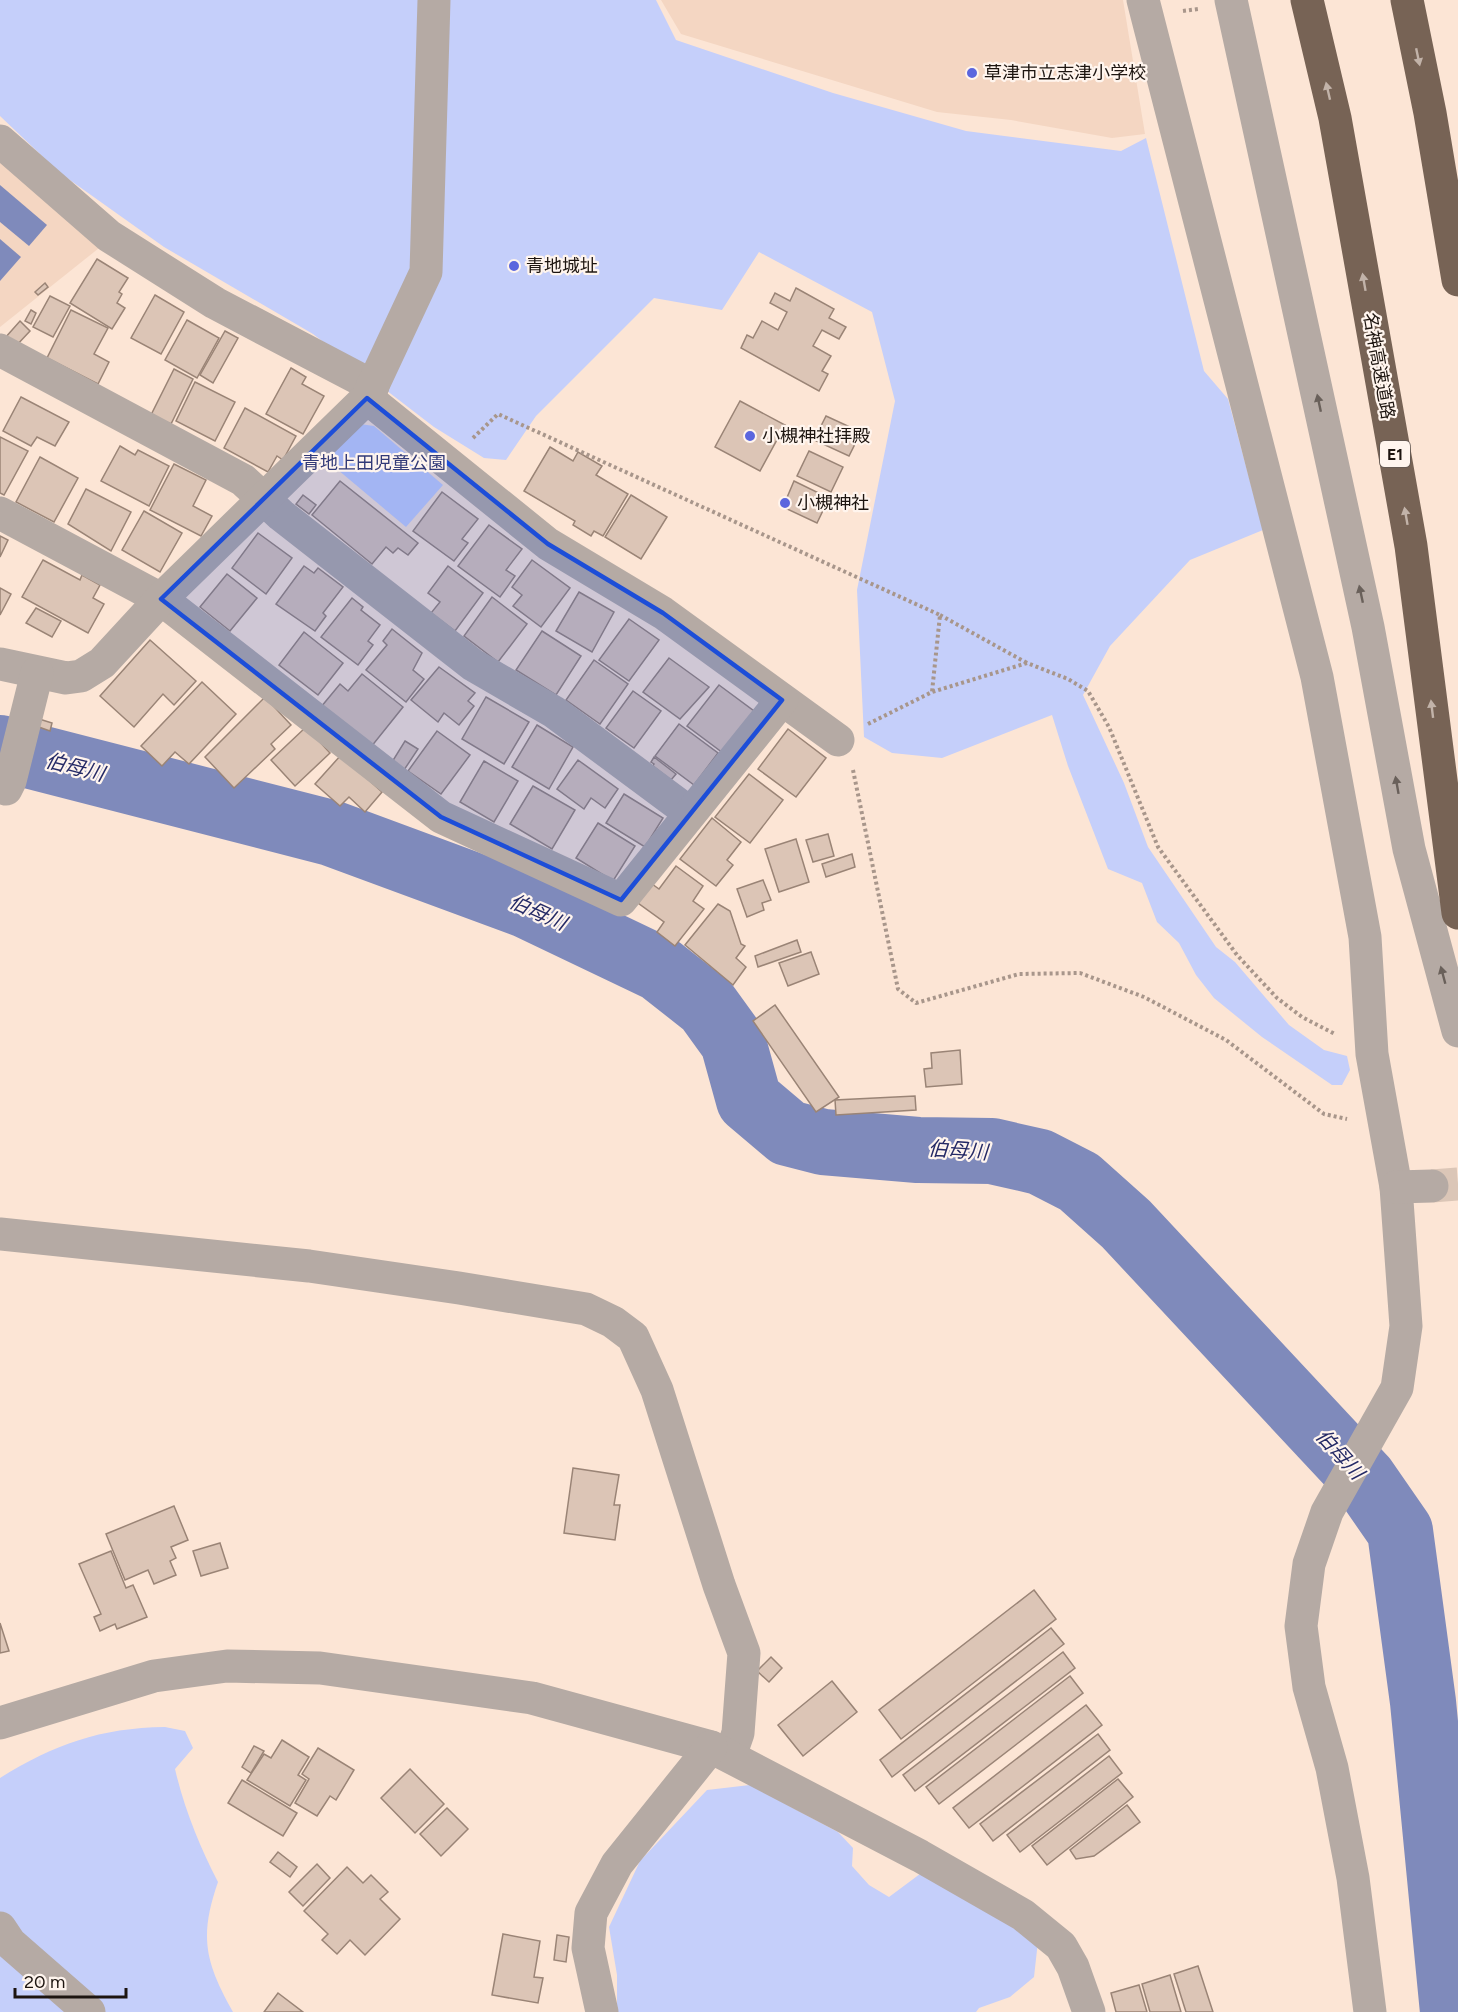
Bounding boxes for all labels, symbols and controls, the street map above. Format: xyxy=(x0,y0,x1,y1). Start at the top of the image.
one-way arrow xyxy=(1414,48,1423,67)
place label: 草津市立志津小学校 xyxy=(984,62,1146,84)
marker: 草津市立志津小学校 xyxy=(965,66,979,80)
one-way arrow xyxy=(1323,82,1333,100)
place label: 青地城址 xyxy=(526,255,598,277)
marker: 青地城址 xyxy=(507,259,521,273)
one-way arrow xyxy=(1359,273,1368,292)
street label: 名神高速道路 xyxy=(1359,311,1399,421)
one-way arrow xyxy=(1314,393,1323,412)
place label: 小槻神社拝殿 xyxy=(762,425,870,447)
marker: 小槻神社拝殿 xyxy=(743,429,757,443)
road number: E1 xyxy=(1380,441,1410,467)
park label: 青地上田児童公園 xyxy=(302,452,446,474)
place label: 小槻神社 xyxy=(797,492,869,514)
marker: 小槻神社 xyxy=(778,496,792,510)
one-way arrow xyxy=(1401,506,1410,525)
one-way arrow xyxy=(1355,584,1365,603)
one-way arrow xyxy=(1427,699,1437,718)
water label: 伯母川 xyxy=(43,748,109,786)
one-way arrow xyxy=(1392,775,1401,794)
water label: 伯母川 xyxy=(506,889,572,936)
one-way arrow xyxy=(1437,965,1447,984)
water label: 伯母川 xyxy=(927,1136,991,1164)
water label: 伯母川 xyxy=(1311,1424,1370,1486)
scale bar xyxy=(15,1961,126,1999)
text: 20 m xyxy=(24,1971,65,1993)

